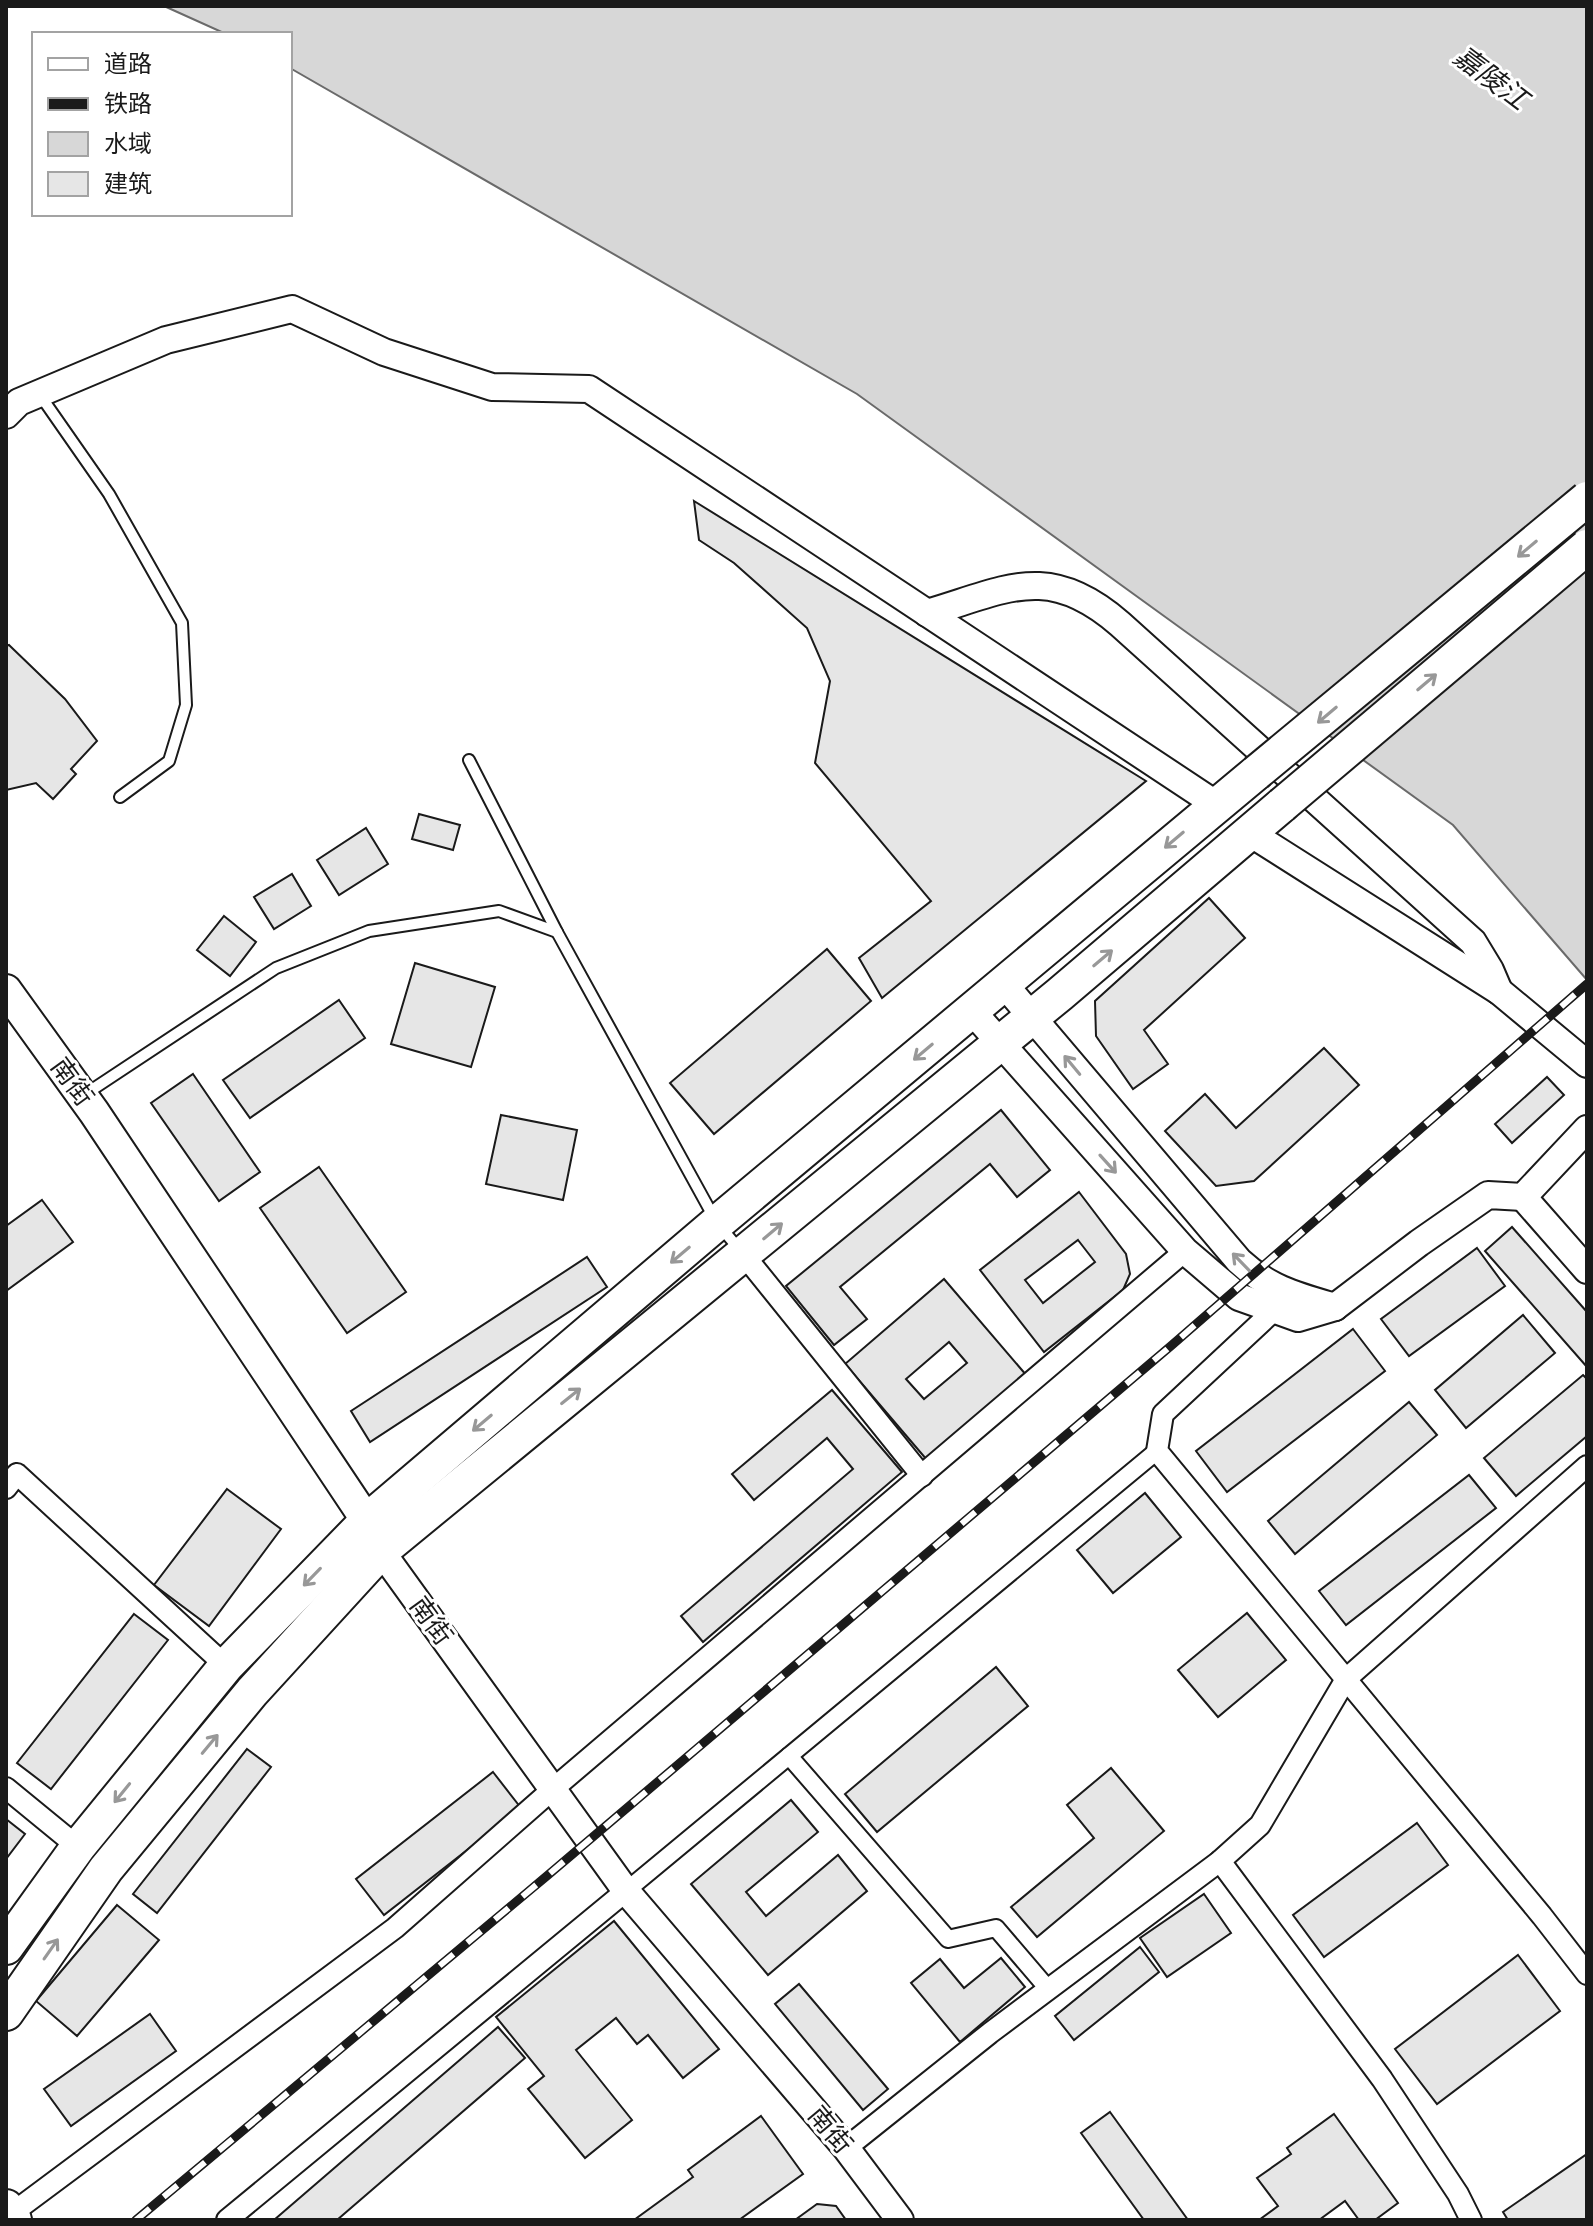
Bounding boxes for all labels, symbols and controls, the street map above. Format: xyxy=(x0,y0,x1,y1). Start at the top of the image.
legend xyxy=(32,32,292,216)
water label: 嘉陵江 xyxy=(1448,40,1537,118)
text: 道路 xyxy=(104,50,152,78)
text: 铁路 xyxy=(104,90,152,118)
text: 水域 xyxy=(104,130,152,158)
text: 建筑 xyxy=(104,170,152,198)
one-way arrow xyxy=(1517,540,1538,558)
one-way arrow xyxy=(1417,673,1437,691)
one-way arrow xyxy=(1317,706,1337,724)
one-way arrow xyxy=(1165,831,1185,849)
one-way arrow xyxy=(1092,949,1112,967)
one-way arrow xyxy=(913,1043,933,1061)
street label: 南街 xyxy=(44,1052,100,1112)
one-way arrow xyxy=(1063,1055,1081,1076)
one-way arrow xyxy=(1098,1154,1116,1174)
one-way arrow xyxy=(762,1222,782,1240)
one-way arrow xyxy=(670,1246,691,1264)
one-way arrow xyxy=(1232,1252,1251,1272)
one-way arrow xyxy=(560,1387,581,1405)
one-way arrow xyxy=(472,1414,493,1432)
one-way arrow xyxy=(303,1567,322,1587)
street label: 南街 xyxy=(403,1591,459,1651)
one-way arrow xyxy=(201,1734,219,1755)
one-way arrow xyxy=(113,1782,131,1803)
one-way arrow xyxy=(43,1938,59,1960)
street label: 南街 xyxy=(801,2100,859,2160)

